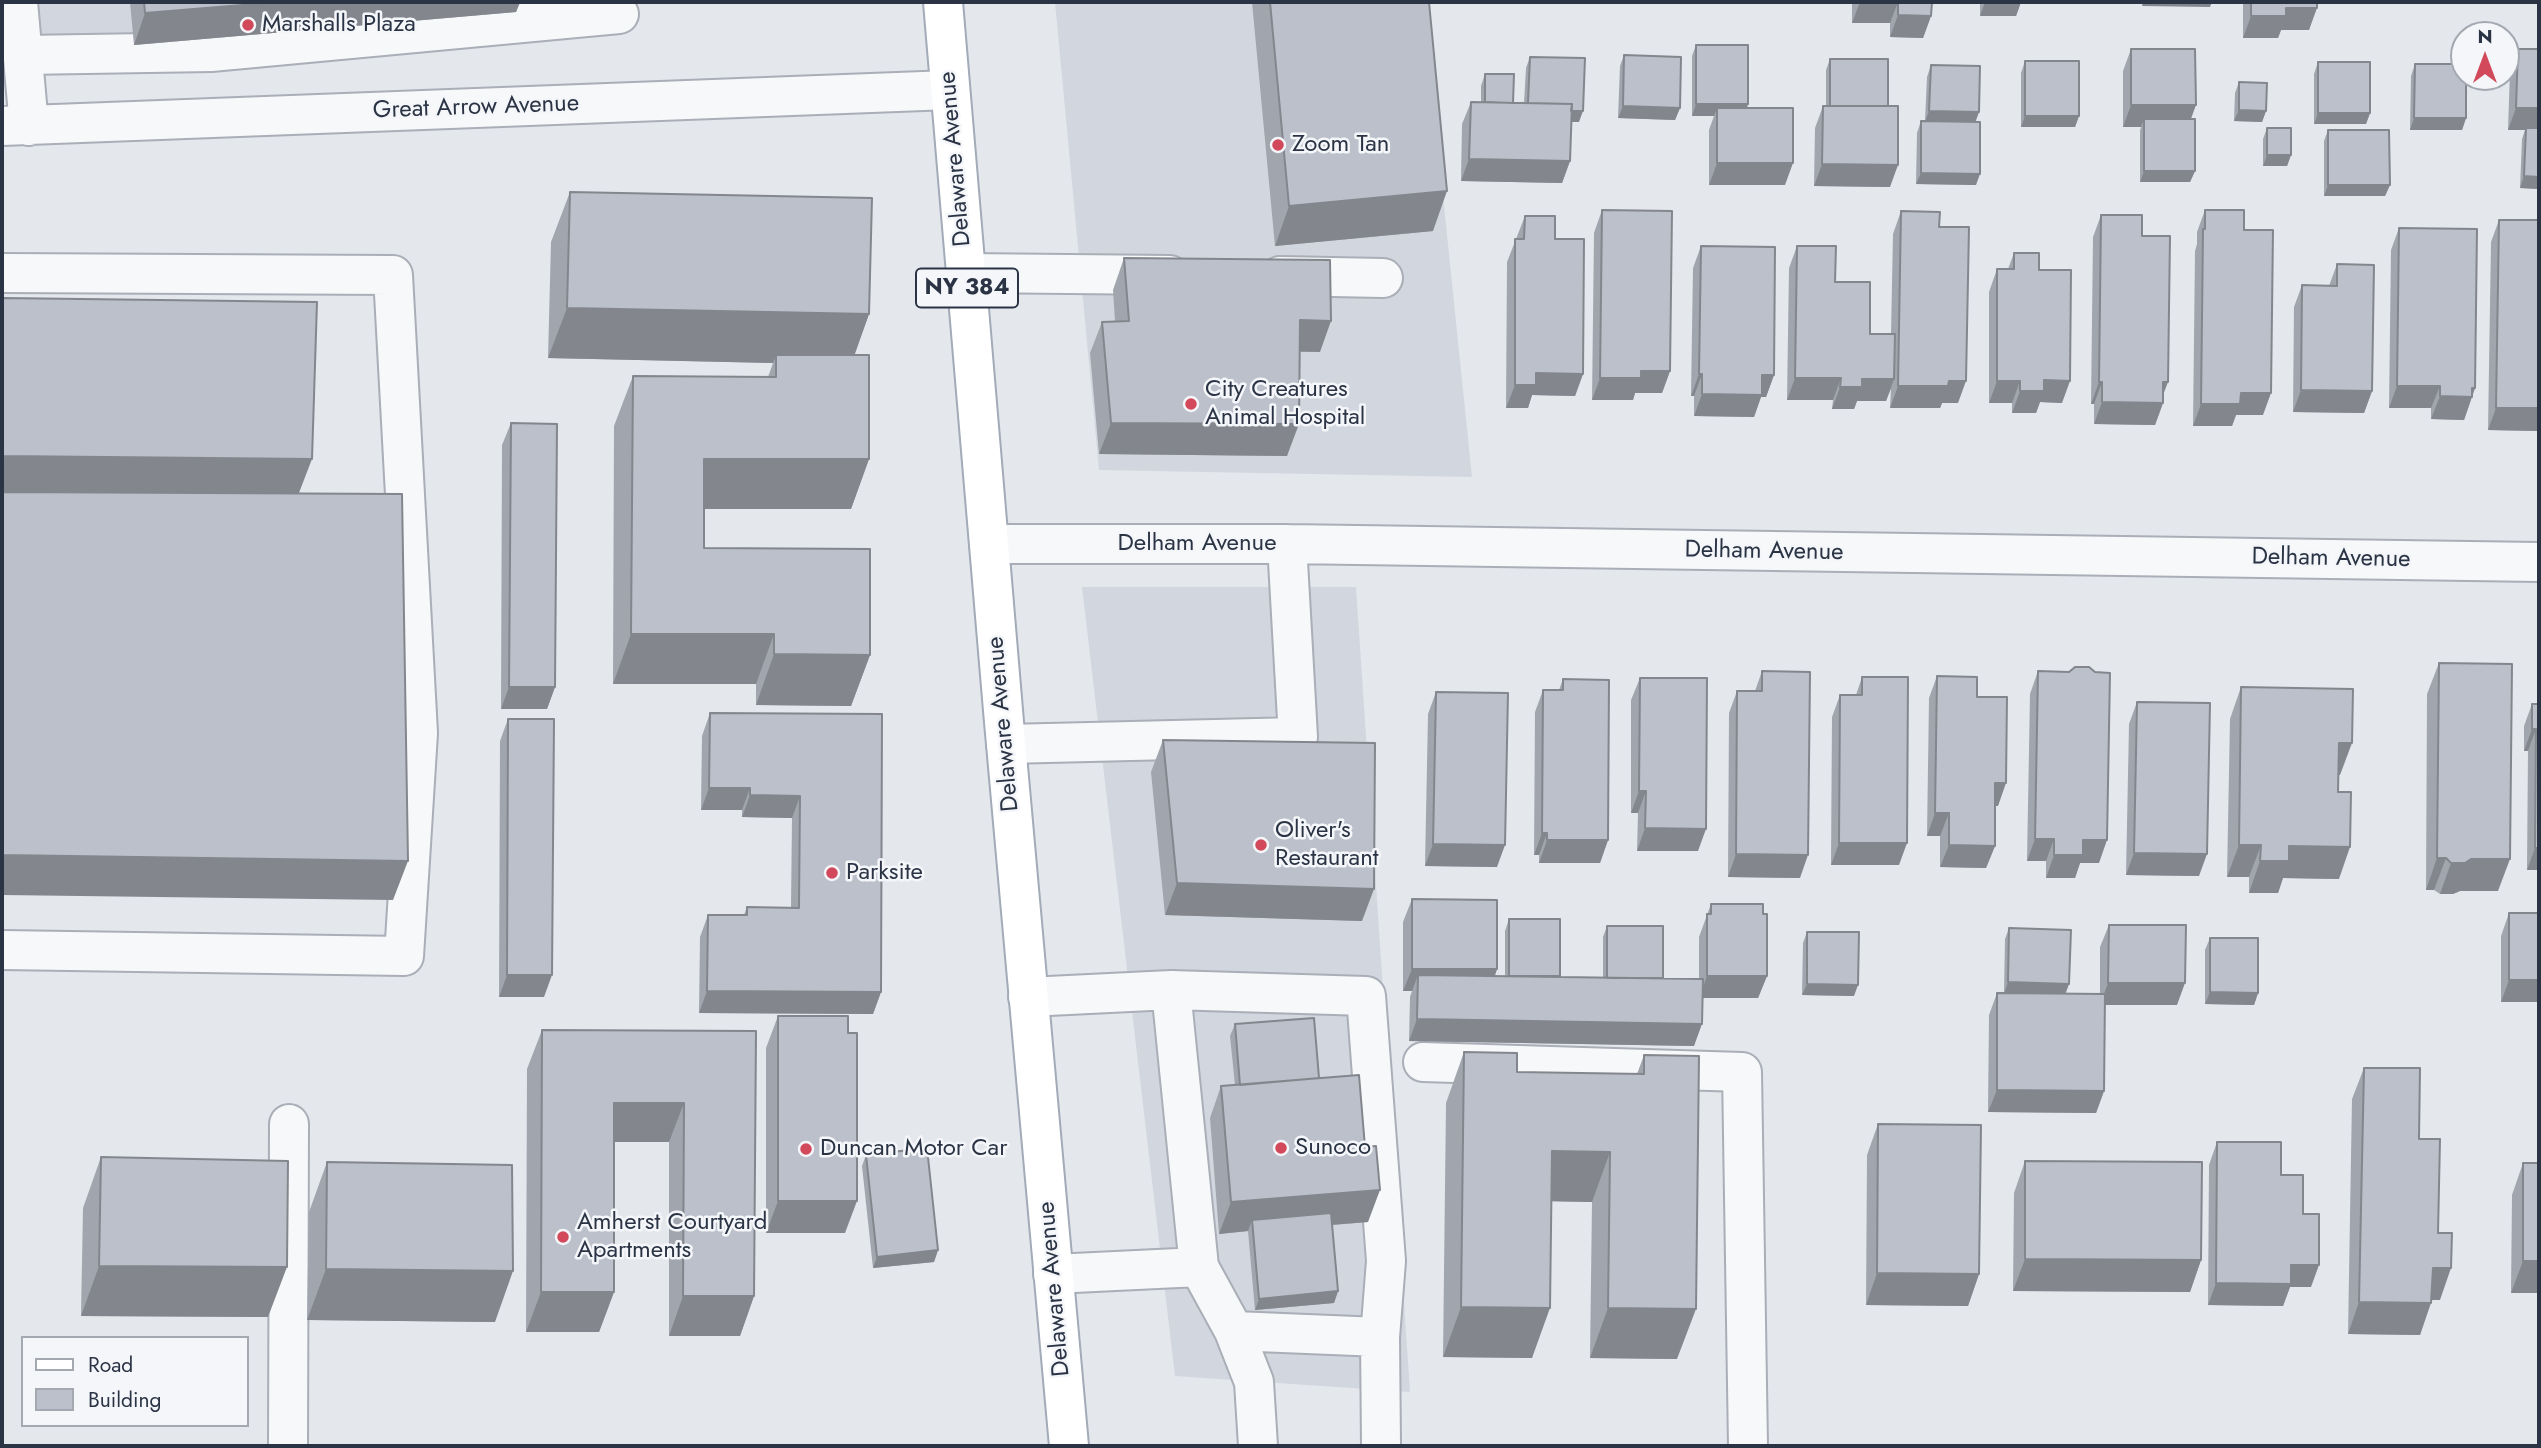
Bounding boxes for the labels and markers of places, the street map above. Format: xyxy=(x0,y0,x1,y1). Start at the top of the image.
place label: Marshalls Plaza xyxy=(262,11,416,39)
marker: Marshalls Plaza xyxy=(240,17,256,33)
place label: Zoom Tan xyxy=(1292,131,1389,159)
marker: Zoom Tan xyxy=(1270,137,1286,153)
place label: City Creatures Animal Hospital xyxy=(1205,376,1365,432)
marker: City Creatures Animal Hospital xyxy=(1183,396,1199,412)
place label: Oliver's Restaurant xyxy=(1275,817,1379,873)
marker: Oliver's Restaurant xyxy=(1253,837,1269,853)
place label: Parksite xyxy=(846,859,923,887)
marker: Parksite xyxy=(824,865,840,881)
place label: Sunoco xyxy=(1295,1134,1371,1162)
place label: Duncan Motor Car xyxy=(820,1135,1007,1163)
marker: Sunoco xyxy=(1273,1140,1289,1156)
marker: Duncan Motor Car xyxy=(798,1141,814,1157)
place label: Amherst Courtyard Apartments xyxy=(577,1209,768,1265)
marker: Amherst Courtyard Apartments xyxy=(555,1229,571,1245)

